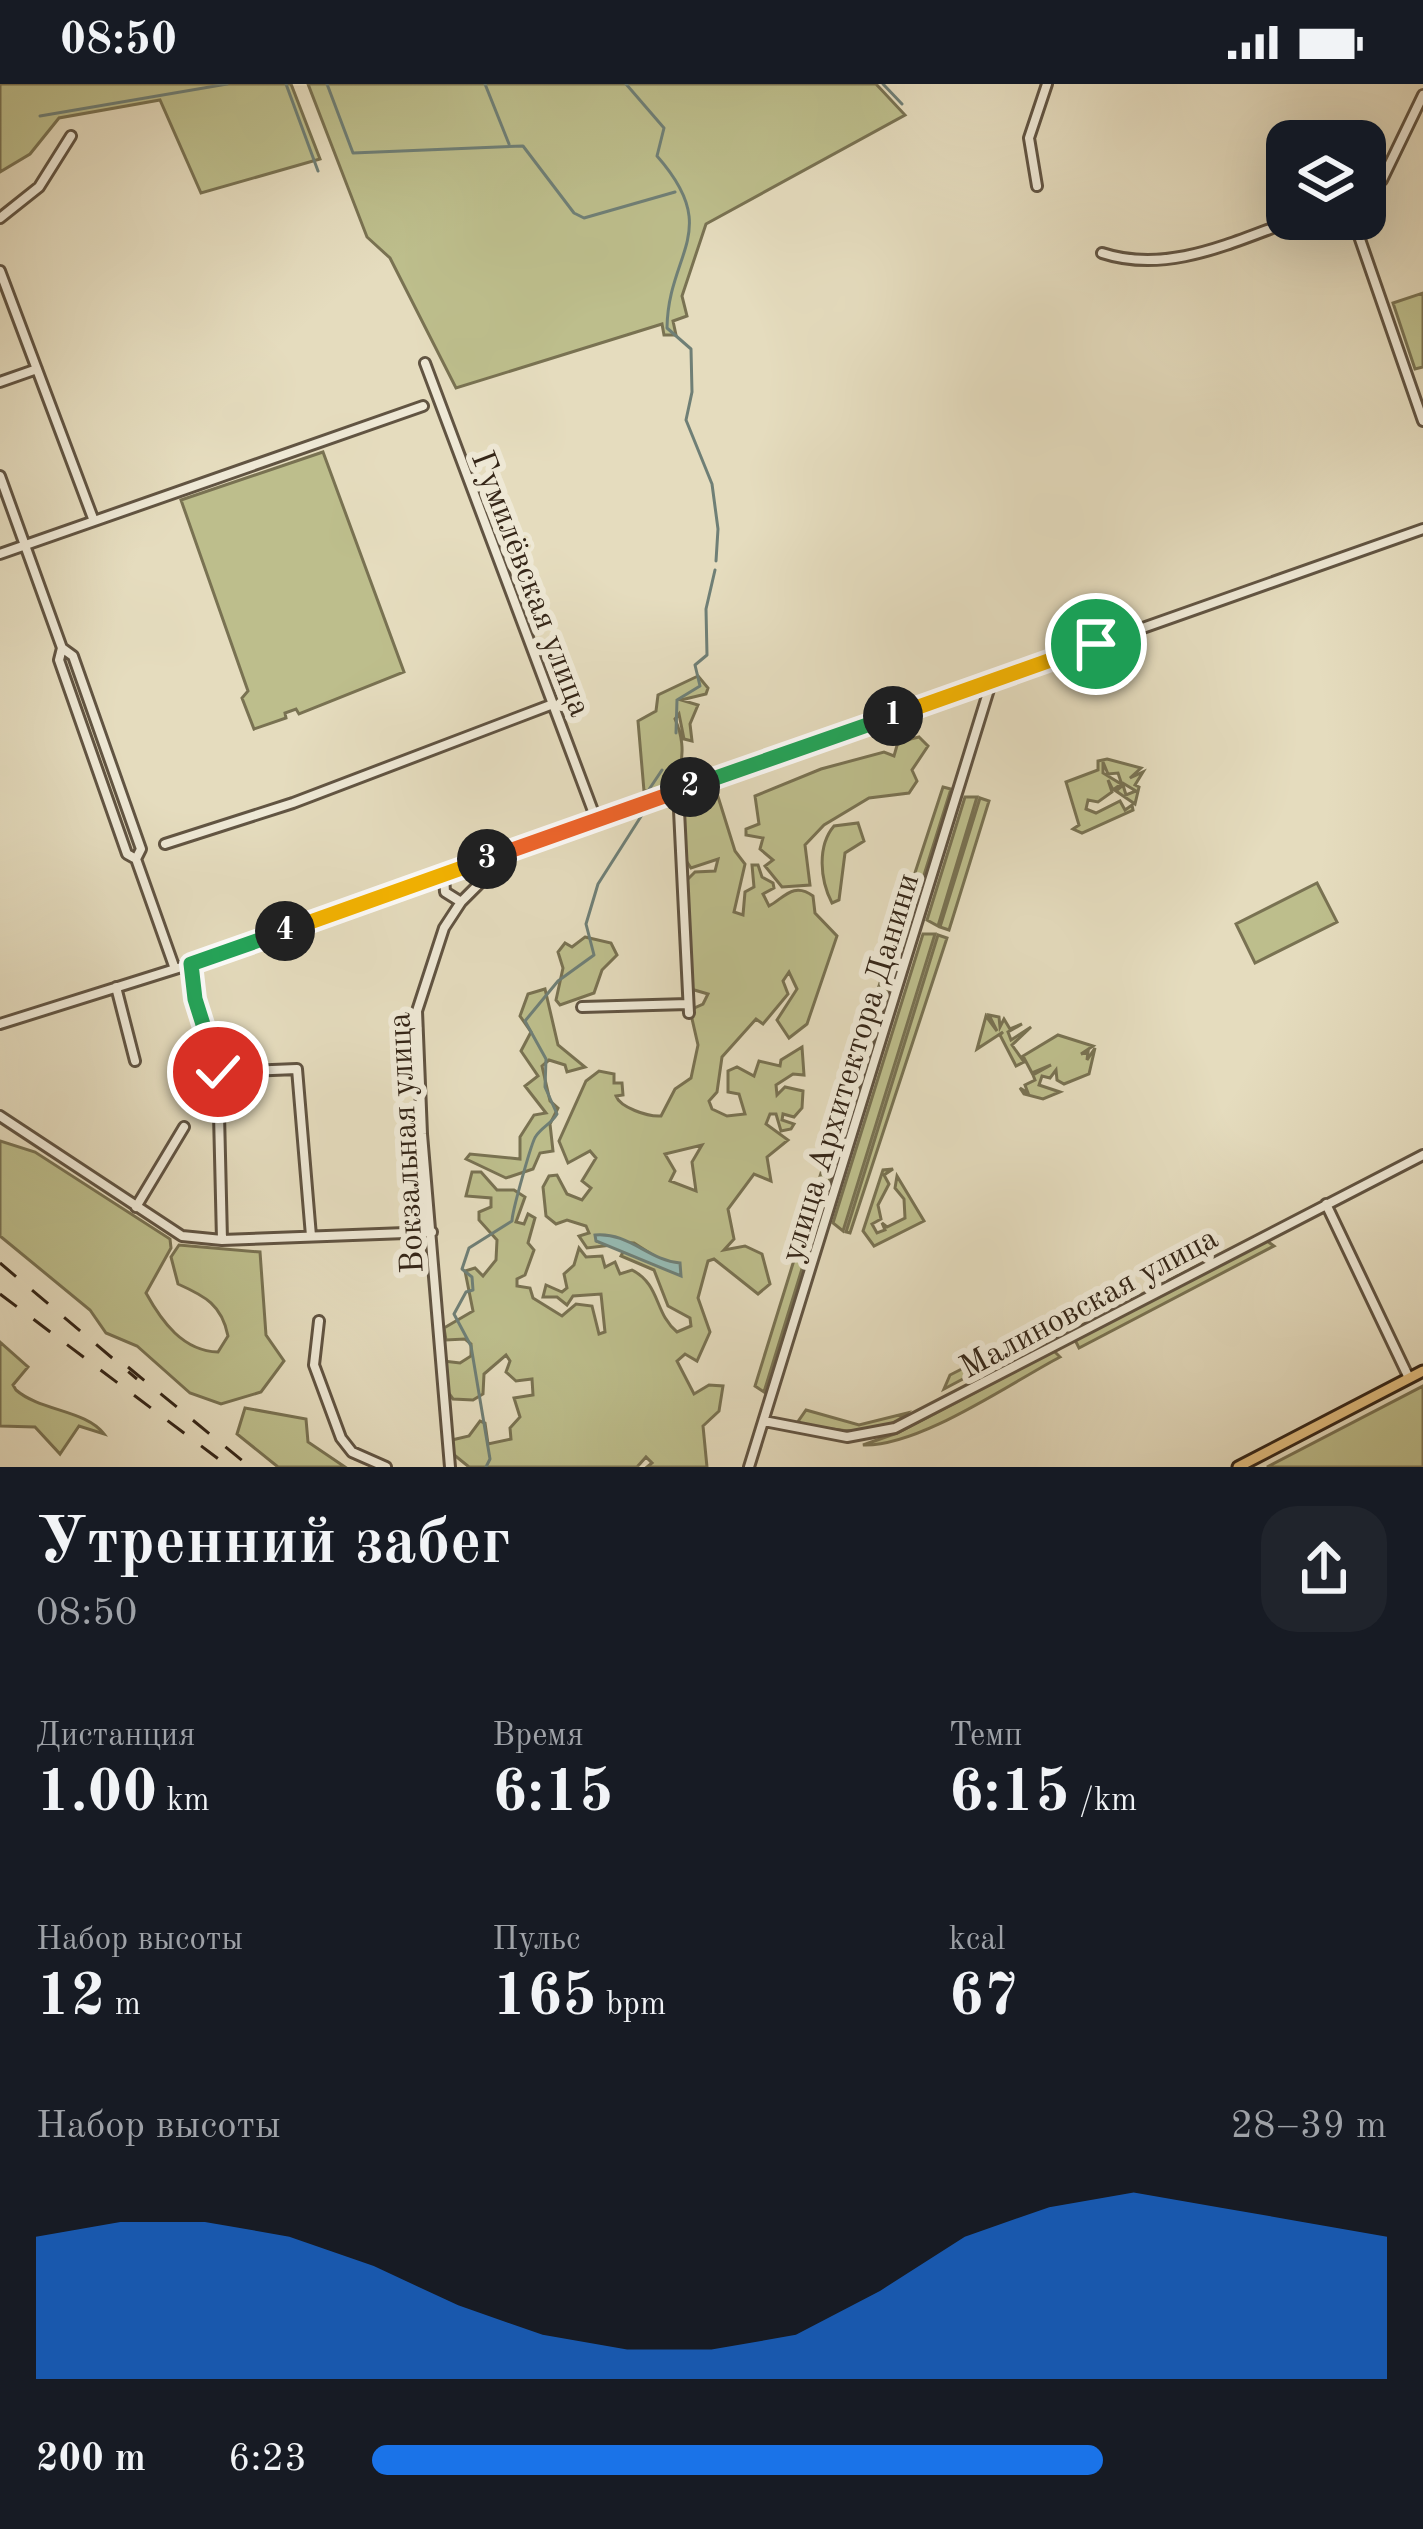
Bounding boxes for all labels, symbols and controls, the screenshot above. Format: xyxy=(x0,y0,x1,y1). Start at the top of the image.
text: 08:50 xyxy=(60,19,177,64)
map controls xyxy=(1266,120,1386,240)
button: layers xyxy=(1266,120,1386,240)
street label: Гумилёвская улица xyxy=(464,447,596,722)
pin xyxy=(1045,593,1147,695)
icon: arrive xyxy=(1063,611,1129,677)
pin: 1 xyxy=(863,686,923,746)
text: 1 xyxy=(883,699,903,732)
pin: 2 xyxy=(660,757,720,817)
text: 2 xyxy=(680,770,700,803)
pin: 3 xyxy=(457,829,517,889)
text: 3 xyxy=(477,842,497,875)
street label: улица Архитектора Данини xyxy=(776,870,926,1266)
pin: 4 xyxy=(255,901,315,961)
text: 4 xyxy=(275,914,295,947)
street label: Вокзальная улица xyxy=(384,1011,431,1274)
pin xyxy=(167,1021,269,1123)
icon: check xyxy=(185,1039,251,1105)
street label: Малиновская улица xyxy=(955,1222,1224,1386)
button: share xyxy=(1261,1506,1387,1632)
text: Утренний забег xyxy=(36,1512,511,1578)
text: 08:50 xyxy=(36,1594,137,1633)
text: Дистанция xyxy=(36,1720,196,1753)
text: Время xyxy=(492,1720,584,1753)
text: Темп xyxy=(949,1720,1022,1753)
text: 1.00 xyxy=(36,1764,157,1824)
text: 6:15 xyxy=(492,1764,614,1824)
text: 6:15 xyxy=(949,1764,1070,1824)
text: km xyxy=(157,1785,210,1818)
text: /km xyxy=(1070,1785,1137,1818)
text: Набор высоты xyxy=(36,1924,243,1957)
text: Пульс xyxy=(492,1924,580,1957)
text: kcal xyxy=(949,1924,1005,1957)
text: 12 xyxy=(36,1968,106,2028)
text: 165 xyxy=(492,1968,597,2028)
text: 67 xyxy=(949,1968,1018,2028)
text: m xyxy=(106,1989,141,2022)
text: bpm xyxy=(597,1989,666,2022)
text: Набор высоты xyxy=(36,2107,281,2146)
text: 28–39 m xyxy=(1230,2107,1387,2146)
text: 200 m xyxy=(36,2440,146,2479)
text: 6:23 xyxy=(228,2440,307,2479)

